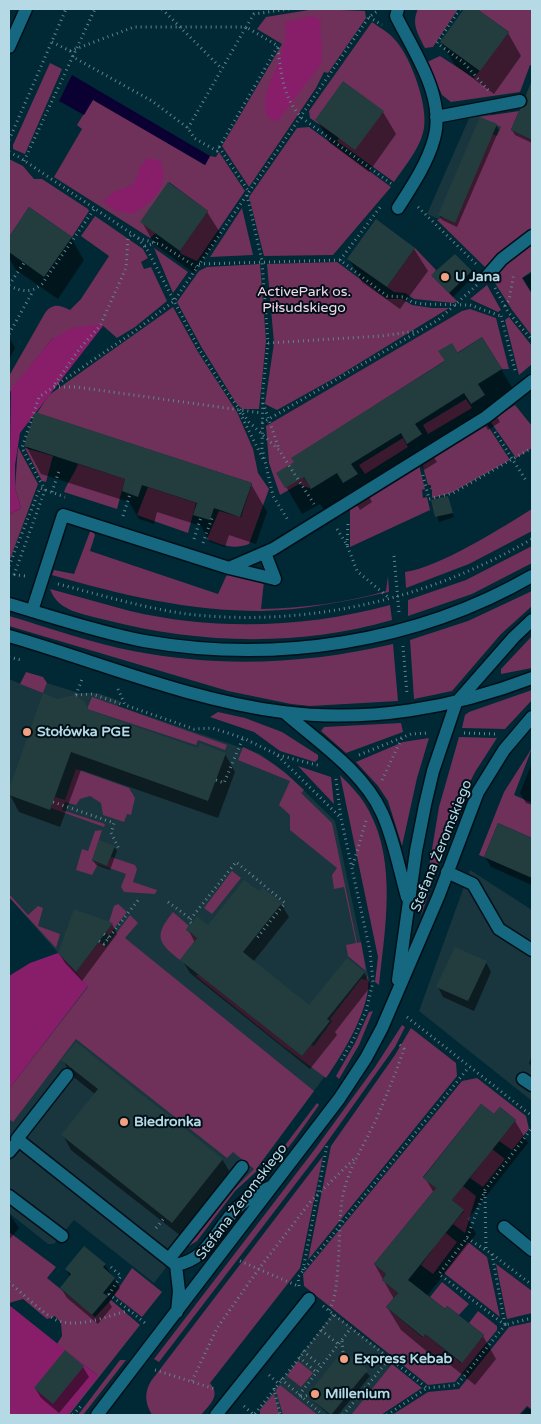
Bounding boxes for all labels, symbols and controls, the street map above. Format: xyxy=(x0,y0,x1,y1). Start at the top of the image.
place label: U Jana xyxy=(455,269,500,285)
marker: U Jana xyxy=(439,271,451,283)
park label: ActivePark os. Piłsudskiego xyxy=(257,284,351,316)
place label: Stołówka PGE xyxy=(37,724,130,740)
marker: Stołówka PGE xyxy=(21,726,33,738)
street label: Stefana Żeromskiego xyxy=(408,777,476,915)
place label: Biedronka xyxy=(134,1114,201,1130)
marker: Biedronka xyxy=(118,1116,130,1128)
street label: Stefana Żeromskiego xyxy=(193,1141,291,1263)
place label: Express Kebab xyxy=(354,1351,452,1367)
marker: Express Kebab xyxy=(338,1353,350,1365)
place label: Millenium xyxy=(325,1386,390,1402)
marker: Millenium xyxy=(309,1388,321,1400)

